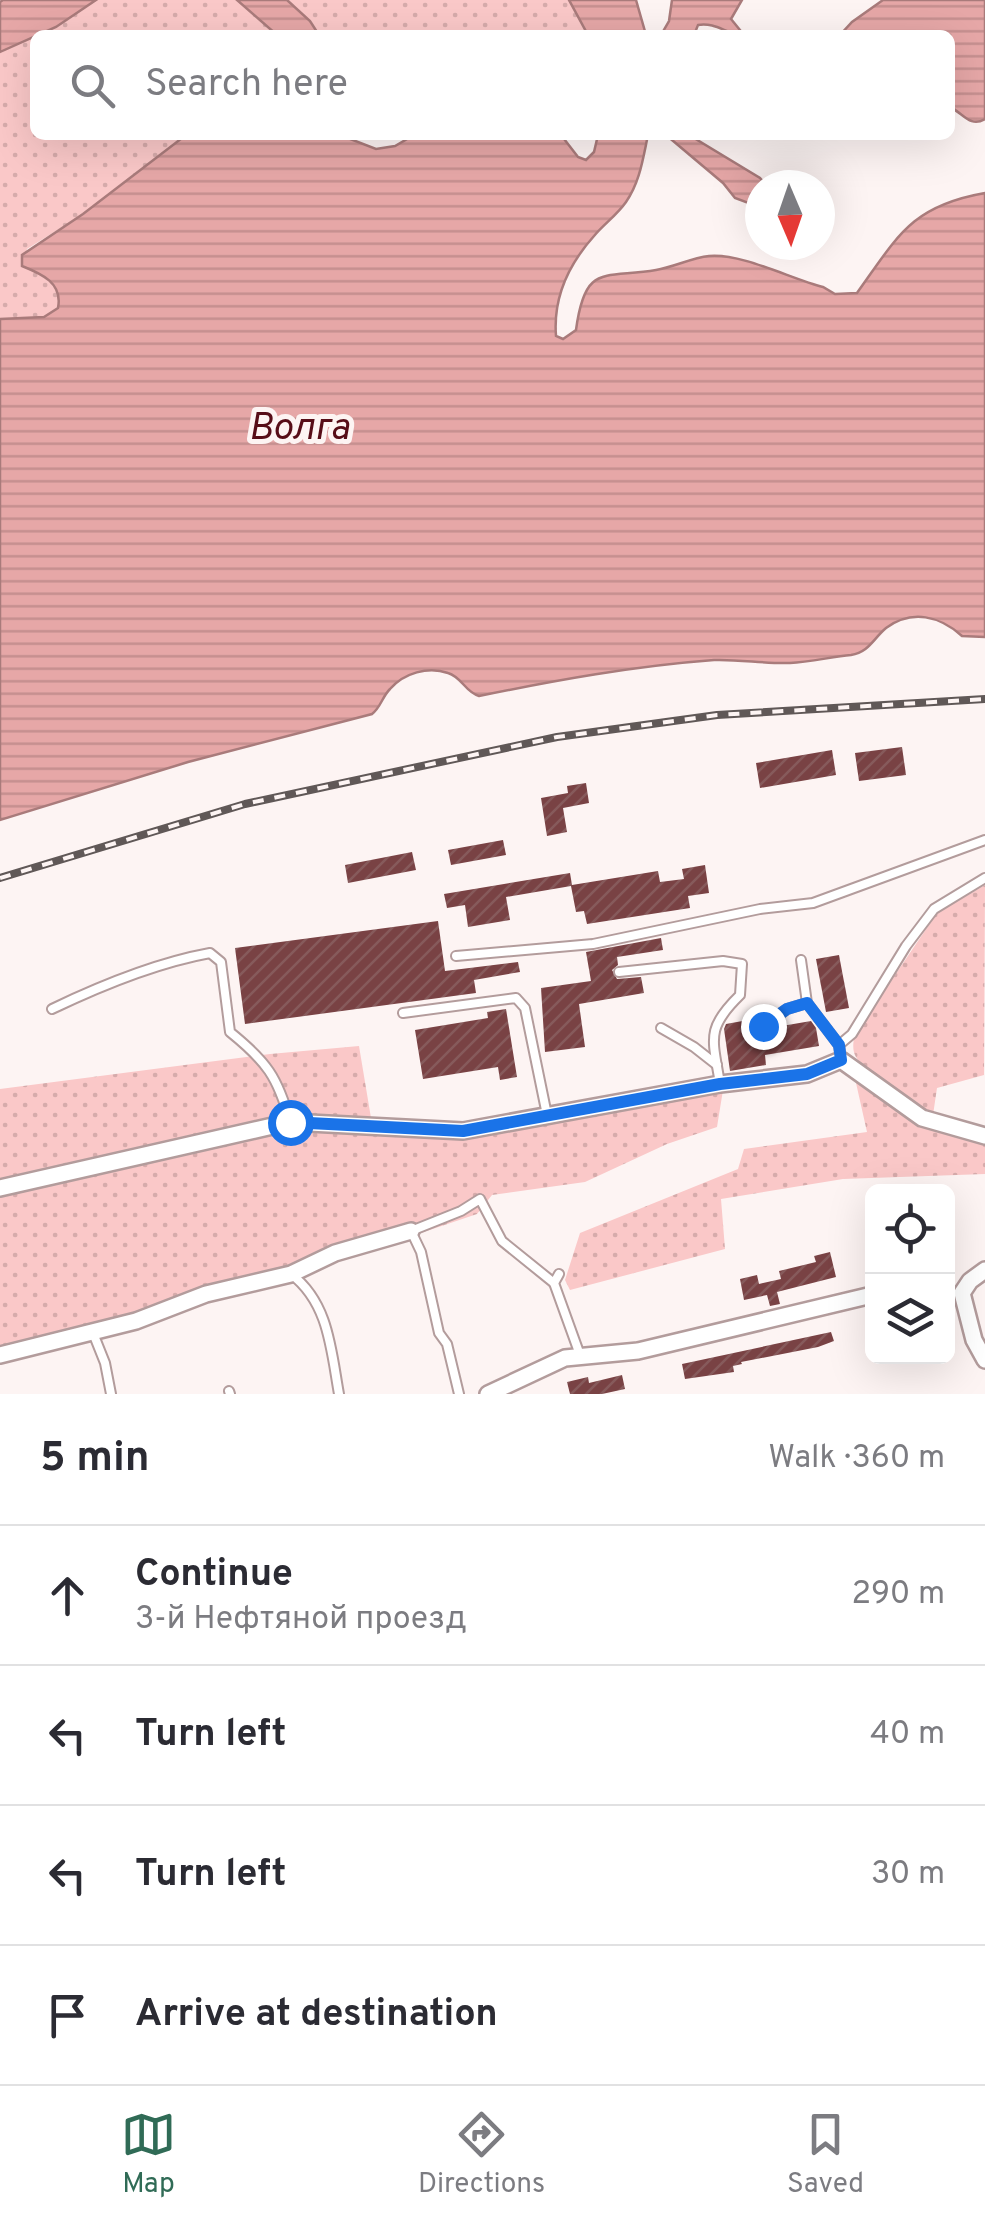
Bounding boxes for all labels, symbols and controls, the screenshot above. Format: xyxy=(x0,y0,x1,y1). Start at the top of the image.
search box xyxy=(30,30,955,140)
icon: search xyxy=(65,58,120,113)
text: Search here xyxy=(145,61,348,110)
north arrow xyxy=(745,170,835,260)
water label: Волга xyxy=(248,405,350,454)
route end xyxy=(741,1004,787,1050)
route start xyxy=(268,1100,314,1146)
map controls xyxy=(865,1184,955,1364)
button: locate xyxy=(865,1184,955,1274)
button: layers xyxy=(865,1274,955,1364)
text: 5 min xyxy=(40,1433,150,1486)
text: Walk · 360 m xyxy=(768,1439,945,1479)
text: Continue xyxy=(135,1551,293,1600)
icon: ahead xyxy=(40,1568,95,1623)
text: 290 m xyxy=(851,1575,945,1615)
text: 3-й Нефтяной проезд xyxy=(135,1600,467,1640)
icon: left xyxy=(40,1708,95,1763)
text: Turn left xyxy=(135,1711,287,1760)
text: 40 m xyxy=(870,1715,945,1755)
icon: left xyxy=(40,1848,95,1903)
text: Turn left xyxy=(135,1851,287,1900)
text: 30 m xyxy=(871,1855,945,1895)
icon: arrive xyxy=(40,1988,95,2043)
text: Arrive at destination xyxy=(135,1991,498,2040)
tab: Map xyxy=(121,2107,176,2203)
tab: Directions xyxy=(418,2107,545,2203)
tab: Saved xyxy=(787,2107,864,2203)

